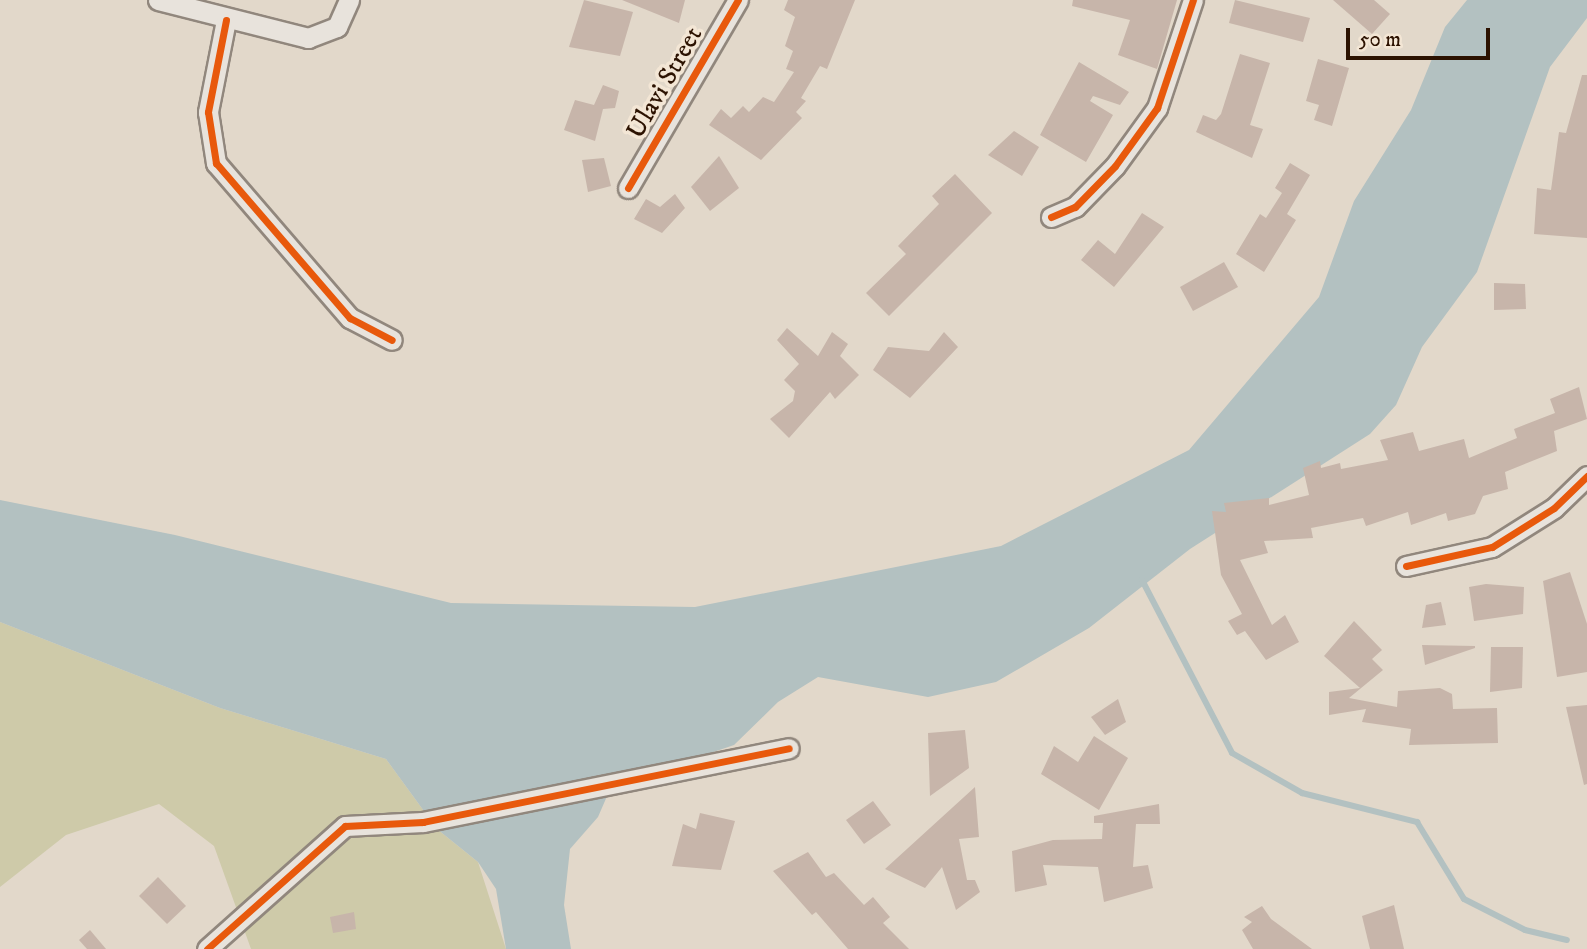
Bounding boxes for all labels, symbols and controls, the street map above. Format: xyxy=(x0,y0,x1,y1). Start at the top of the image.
scale bar xyxy=(1349,14,1492,58)
street label: Ulavi Street xyxy=(620,21,710,145)
text: 50 m xyxy=(1359,27,1401,53)

